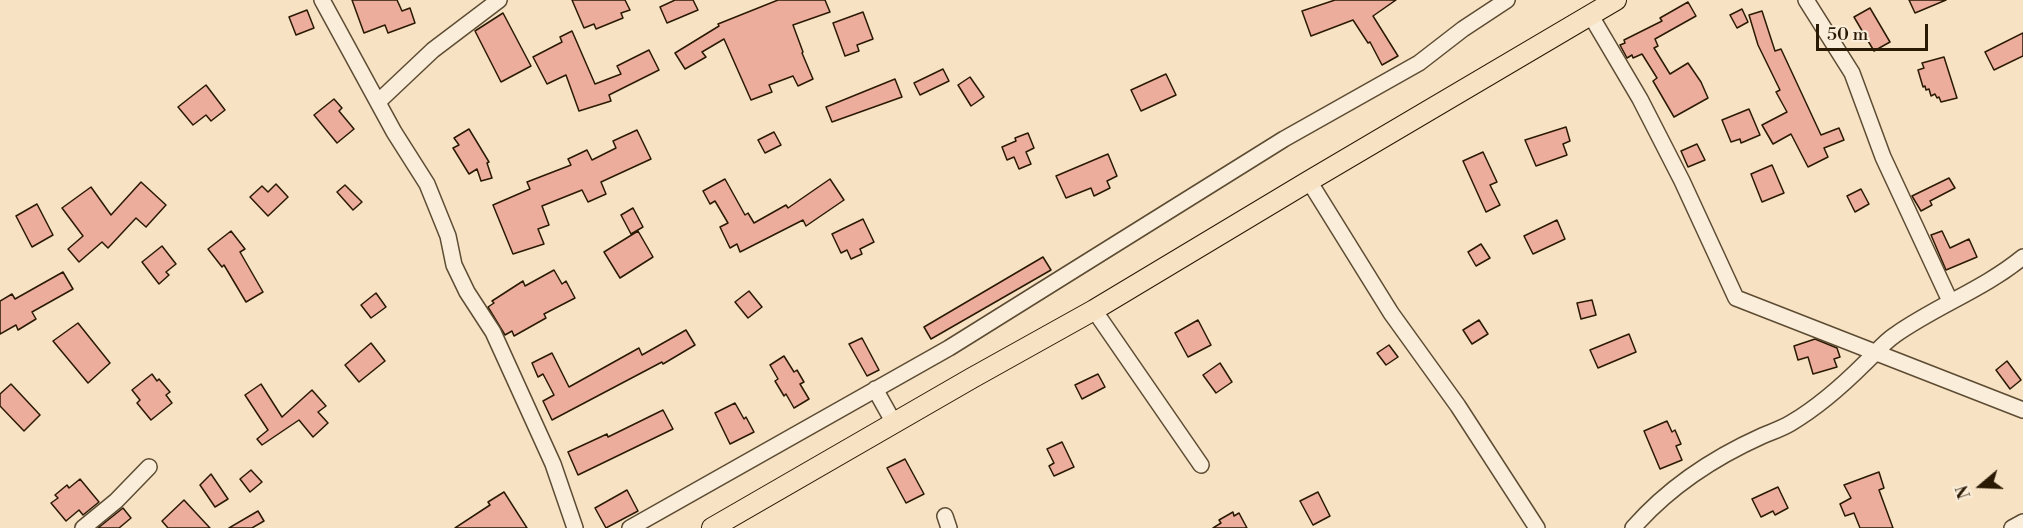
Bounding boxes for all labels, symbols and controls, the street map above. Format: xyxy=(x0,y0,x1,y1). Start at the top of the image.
scale bar xyxy=(1819,12,1932,50)
text: 50 m xyxy=(1827,23,1868,46)
north arrow xyxy=(1951,456,2011,516)
text: N xyxy=(1952,483,1975,501)

